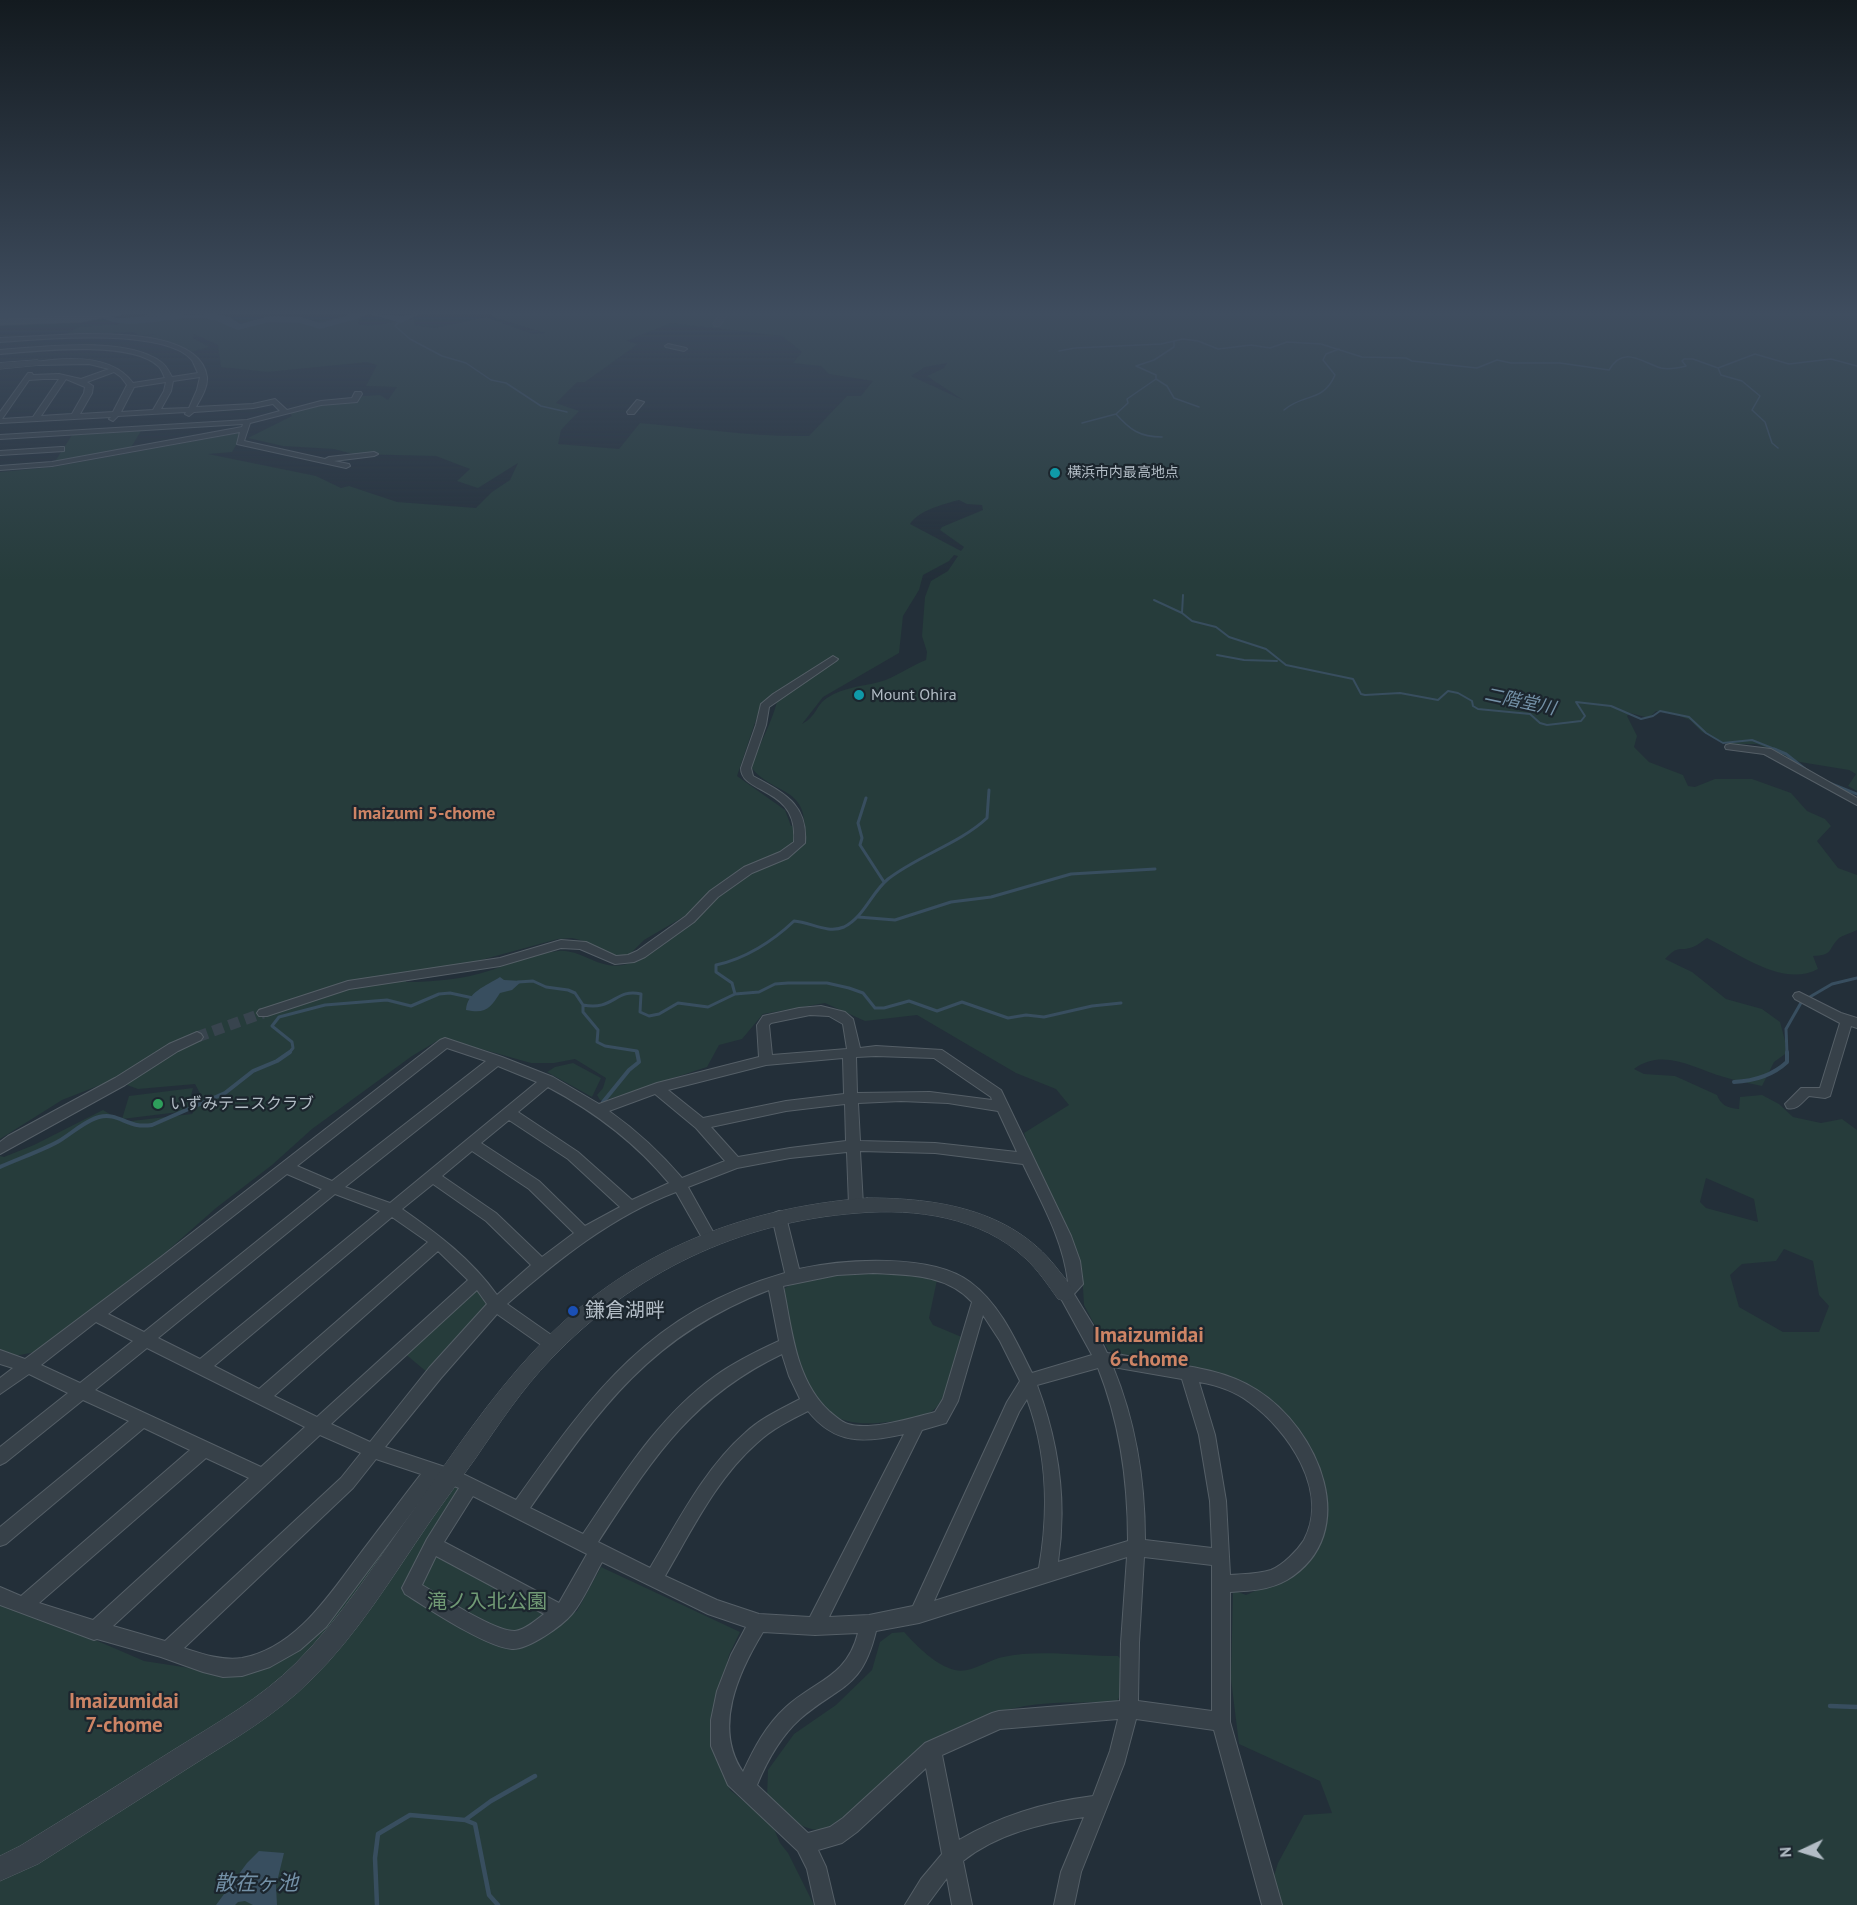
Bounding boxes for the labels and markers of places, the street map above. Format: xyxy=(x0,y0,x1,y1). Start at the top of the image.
place label: 横浜市内最高地点 xyxy=(1067,465,1179,481)
marker: 横浜市内最高地点 xyxy=(1048,466,1062,480)
place label: Mount Ohira xyxy=(871,685,957,705)
marker: Mount Ohira xyxy=(852,688,866,702)
place label: いずみテニスクラブ xyxy=(170,1094,314,1114)
marker: いずみテニスクラブ xyxy=(151,1097,165,1111)
place label: 鎌倉湖畔 xyxy=(585,1299,665,1323)
marker: 鎌倉湖畔 xyxy=(566,1304,580,1318)

